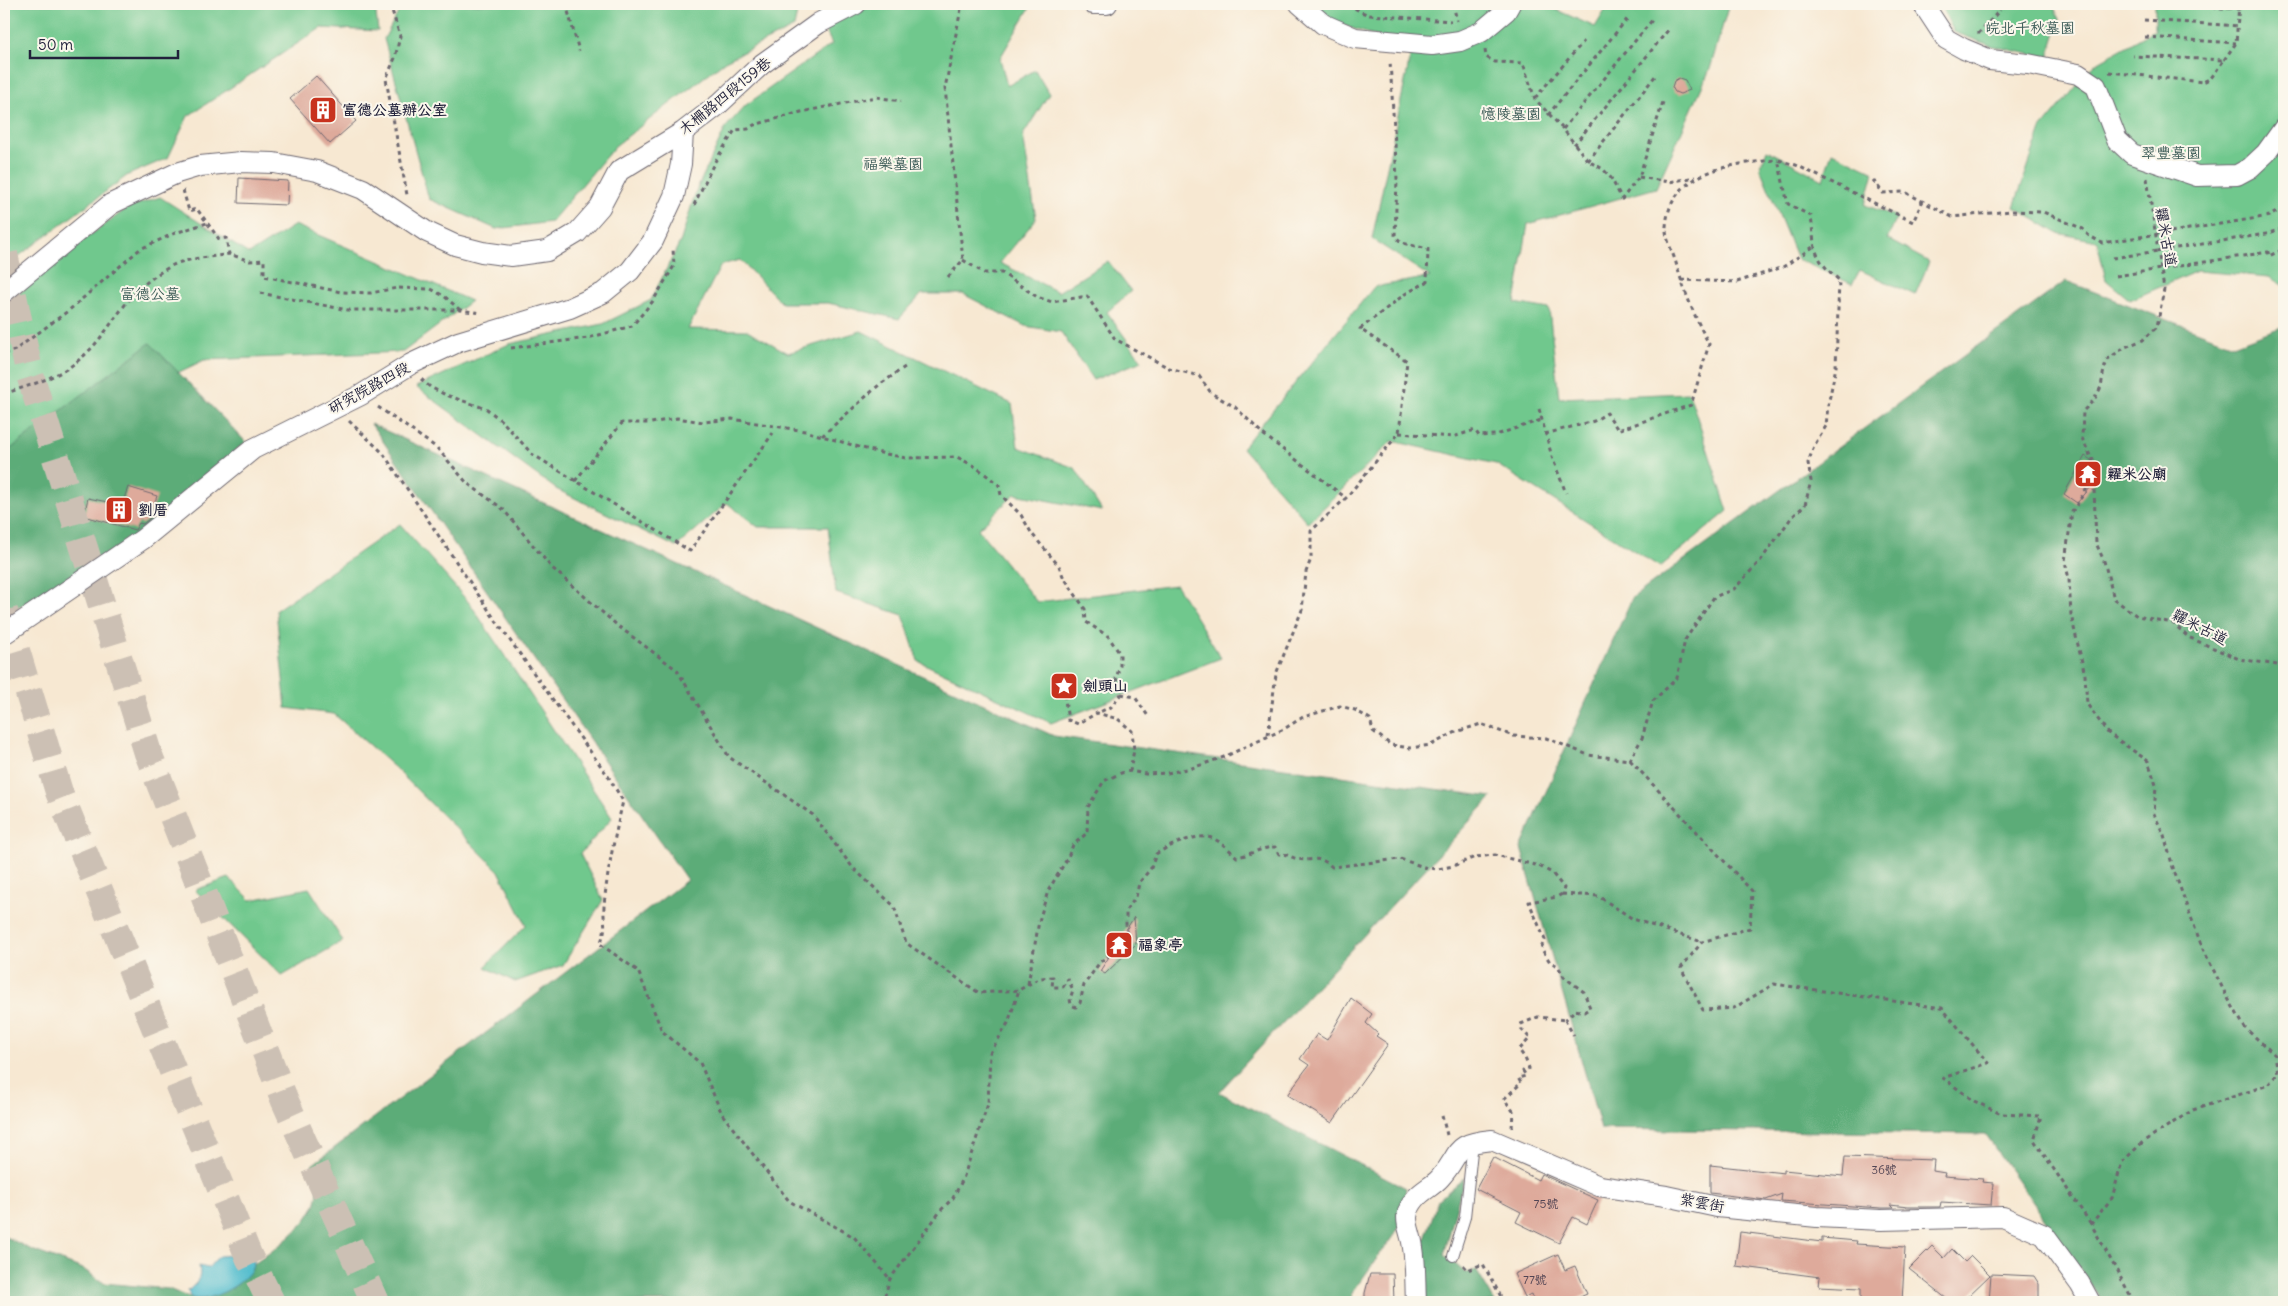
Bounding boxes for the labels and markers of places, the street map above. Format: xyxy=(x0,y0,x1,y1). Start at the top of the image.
building icon: 富德公墓辦公室 xyxy=(308,95,338,125)
place label: 富德公墓辦公室 xyxy=(342,100,447,119)
temple icon: 糶米公廟 xyxy=(2073,459,2103,489)
place label: 糶米公廟 xyxy=(2107,464,2167,483)
building icon: 劉厝 xyxy=(104,495,134,525)
place label: 劉厝 xyxy=(138,500,168,519)
place icon: 劍頭山 xyxy=(1049,671,1079,701)
place label: 劍頭山 xyxy=(1083,676,1128,695)
temple icon: 福象亭 xyxy=(1104,930,1134,960)
place label: 福象亭 xyxy=(1138,935,1183,954)

